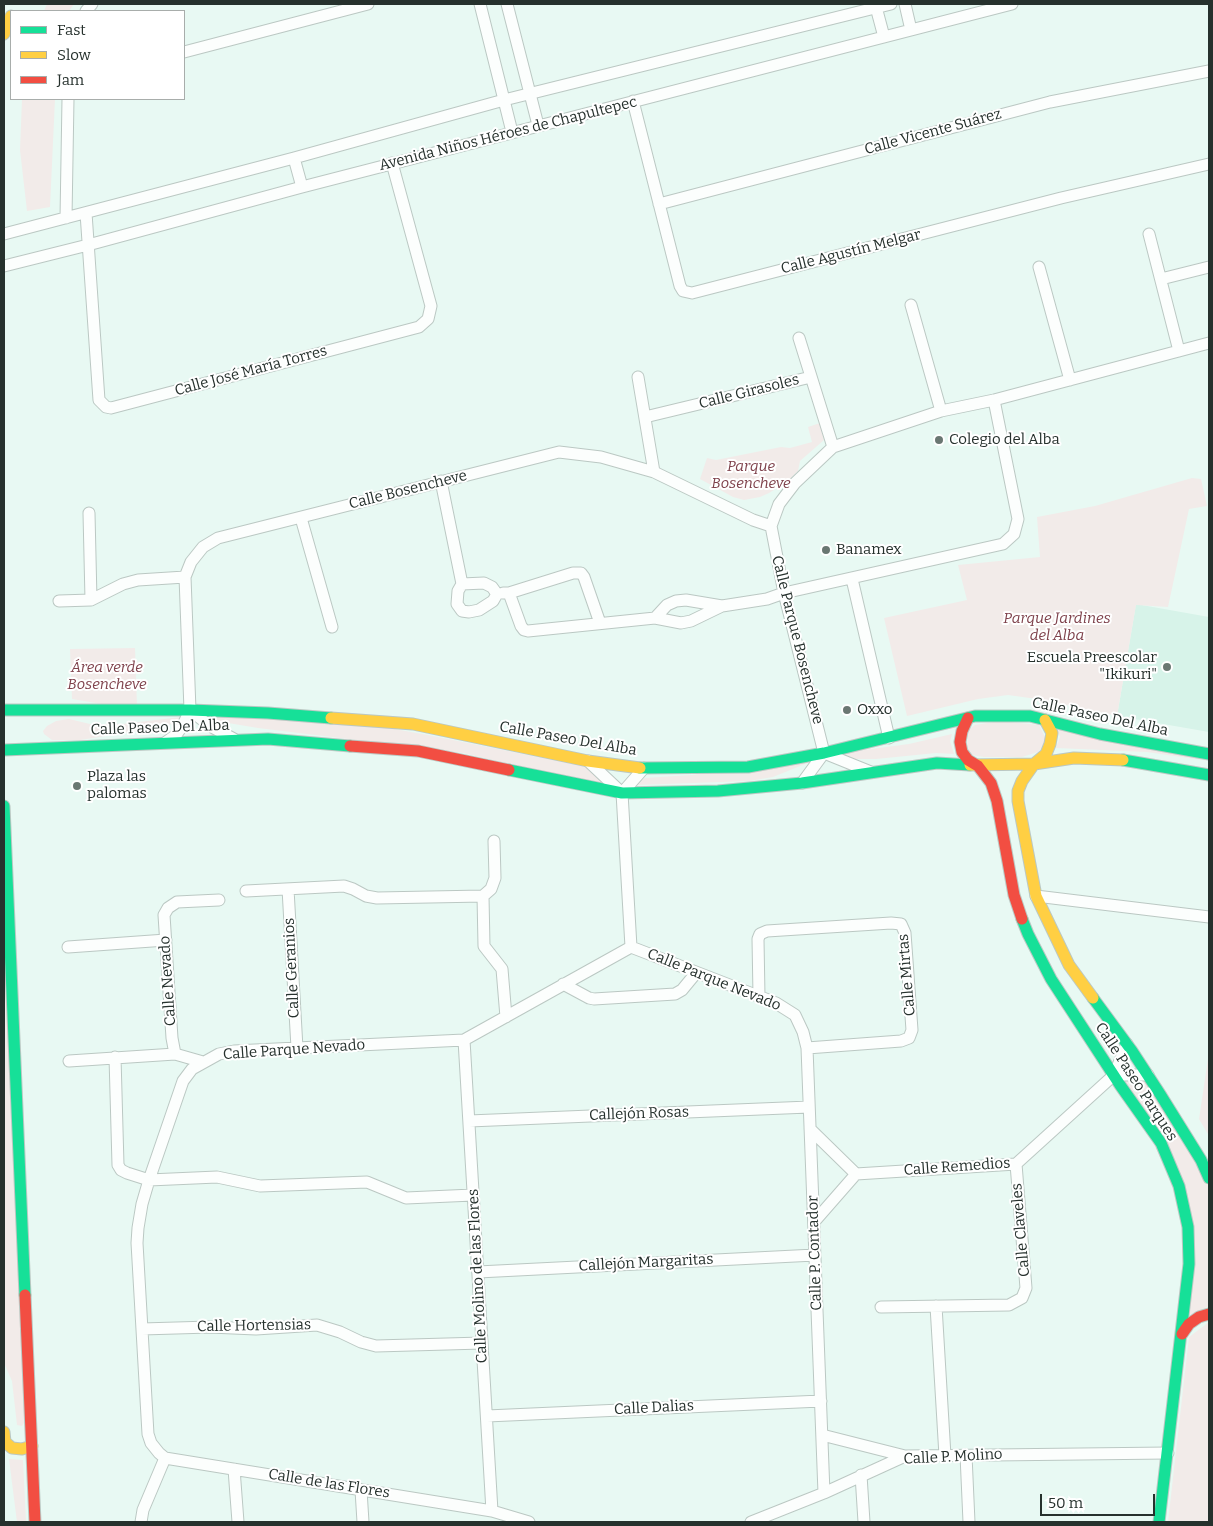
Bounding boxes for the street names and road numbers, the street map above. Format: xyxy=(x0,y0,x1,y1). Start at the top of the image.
street label: Avenida Niños Héroes de Chapultepec xyxy=(377,93,639,175)
street label: Calle Vicente Suárez xyxy=(863,105,1003,159)
street label: Calle Agustín Melgar xyxy=(779,226,923,278)
street label: Calle José María Torres xyxy=(173,342,329,400)
street label: Calle Girasoles xyxy=(697,371,801,413)
street label: Calle Bosencheve xyxy=(347,467,469,513)
street label: Calle Parque Bosencheve xyxy=(767,554,827,726)
street label: Calle Paseo Del Alba xyxy=(1030,694,1170,740)
street label: Calle Paseo Del Alba xyxy=(90,717,230,739)
street label: Calle Paseo Del Alba xyxy=(498,718,638,760)
street label: Calle Geranios xyxy=(280,917,304,1019)
street label: Calle Mirtas xyxy=(894,933,920,1017)
street label: Calle Nevado xyxy=(156,935,180,1027)
street label: Calle Parque Nevado xyxy=(645,945,783,1015)
street label: Calle Paseo Parques xyxy=(1091,1019,1181,1145)
street label: Calle Parque Nevado xyxy=(222,1036,366,1064)
street label: Callejón Rosas xyxy=(589,1103,689,1125)
street label: Calle Remedios xyxy=(903,1154,1011,1180)
street label: Calle Claveles xyxy=(1008,1182,1034,1278)
street label: Calle Molino de las Flores xyxy=(464,1188,492,1364)
street label: Calle P. Contador xyxy=(804,1195,826,1311)
street label: Callejón Margaritas xyxy=(578,1250,714,1276)
street label: Calle Hortensias xyxy=(197,1316,311,1336)
street label: Calle Dalias xyxy=(614,1397,694,1419)
street label: Calle P. Molino xyxy=(903,1445,1003,1469)
street label: Calle de las Flores xyxy=(267,1466,391,1502)

